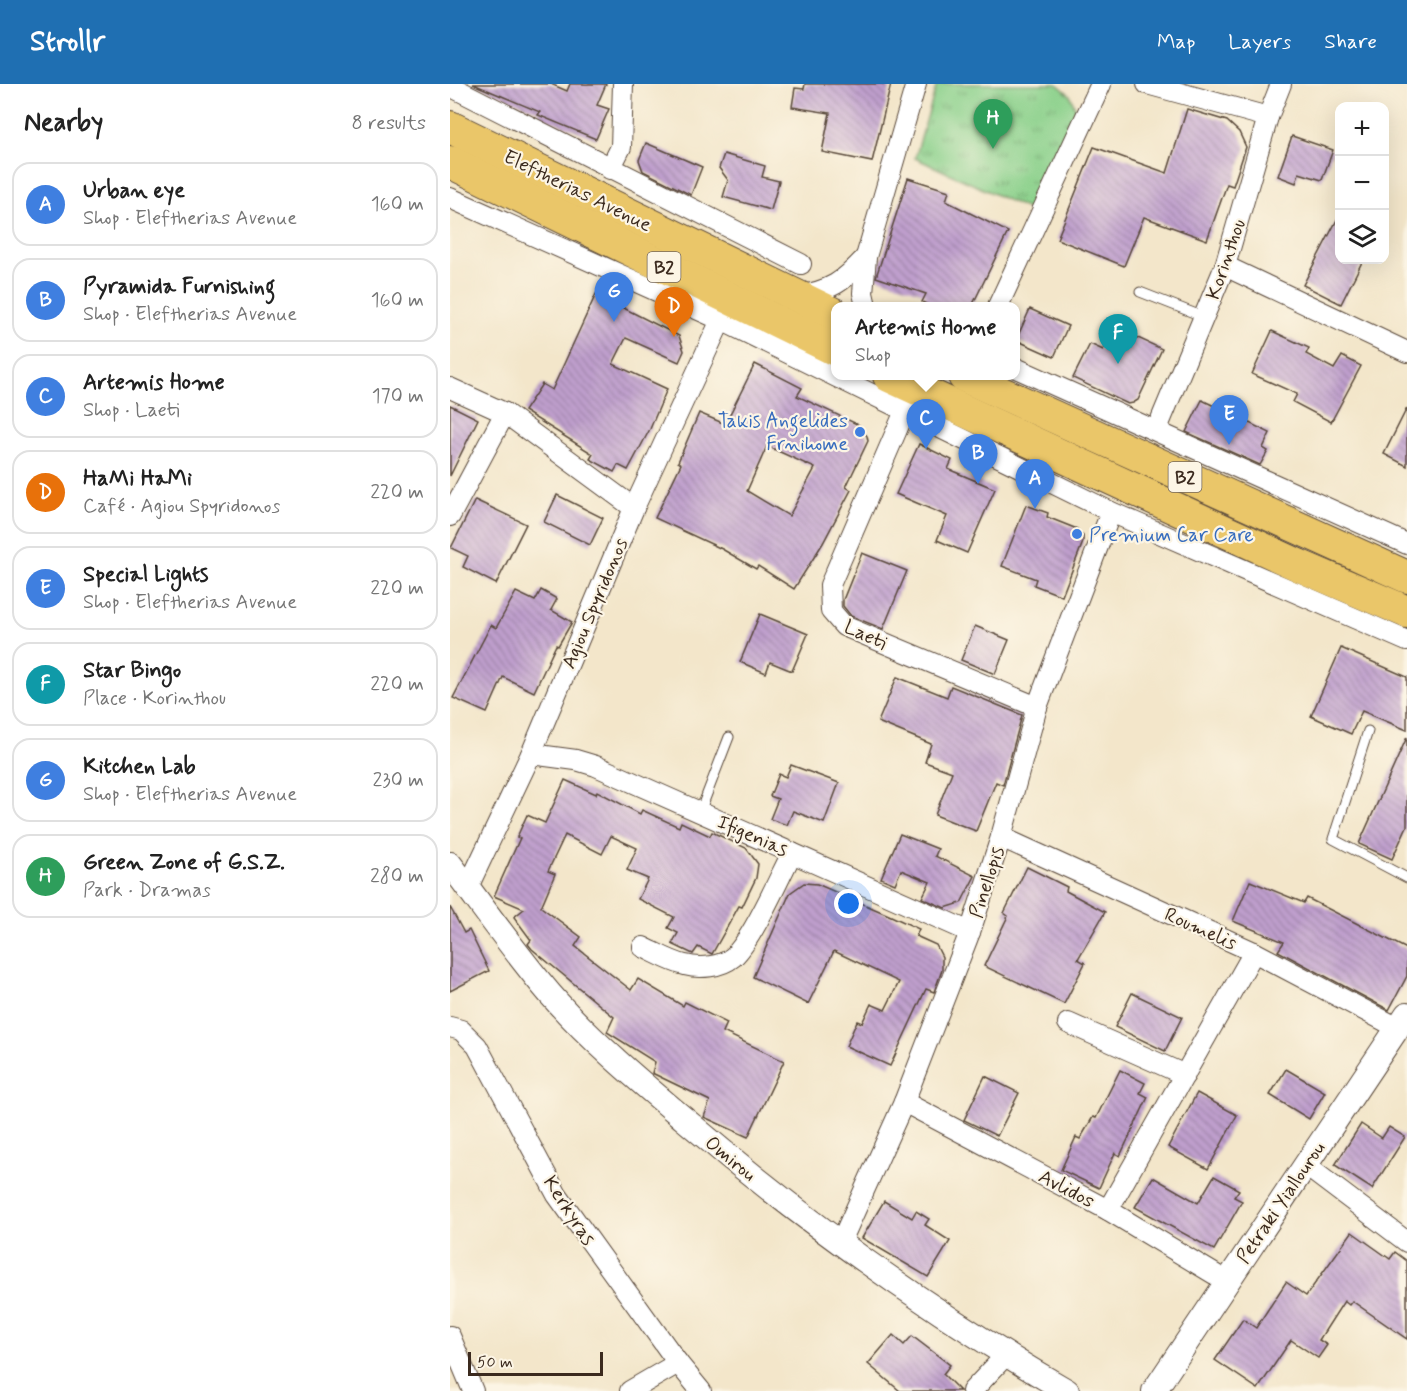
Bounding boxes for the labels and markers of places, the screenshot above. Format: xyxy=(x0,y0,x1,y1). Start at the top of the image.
pin: H xyxy=(974,100,1012,149)
pin: G xyxy=(594,272,634,322)
pin: D xyxy=(654,288,694,337)
pin: F xyxy=(1098,314,1138,364)
pin: E xyxy=(1210,396,1248,445)
pin: C xyxy=(906,400,946,449)
place label: Takis Angelides Frnihome xyxy=(718,408,848,458)
marker: Takis Angelides Frnihome xyxy=(853,425,867,439)
pin: B xyxy=(958,434,998,484)
pin: A xyxy=(1016,460,1054,509)
place label: Premium Car Care xyxy=(1089,522,1254,549)
marker: Premium Car Care xyxy=(1070,527,1084,541)

